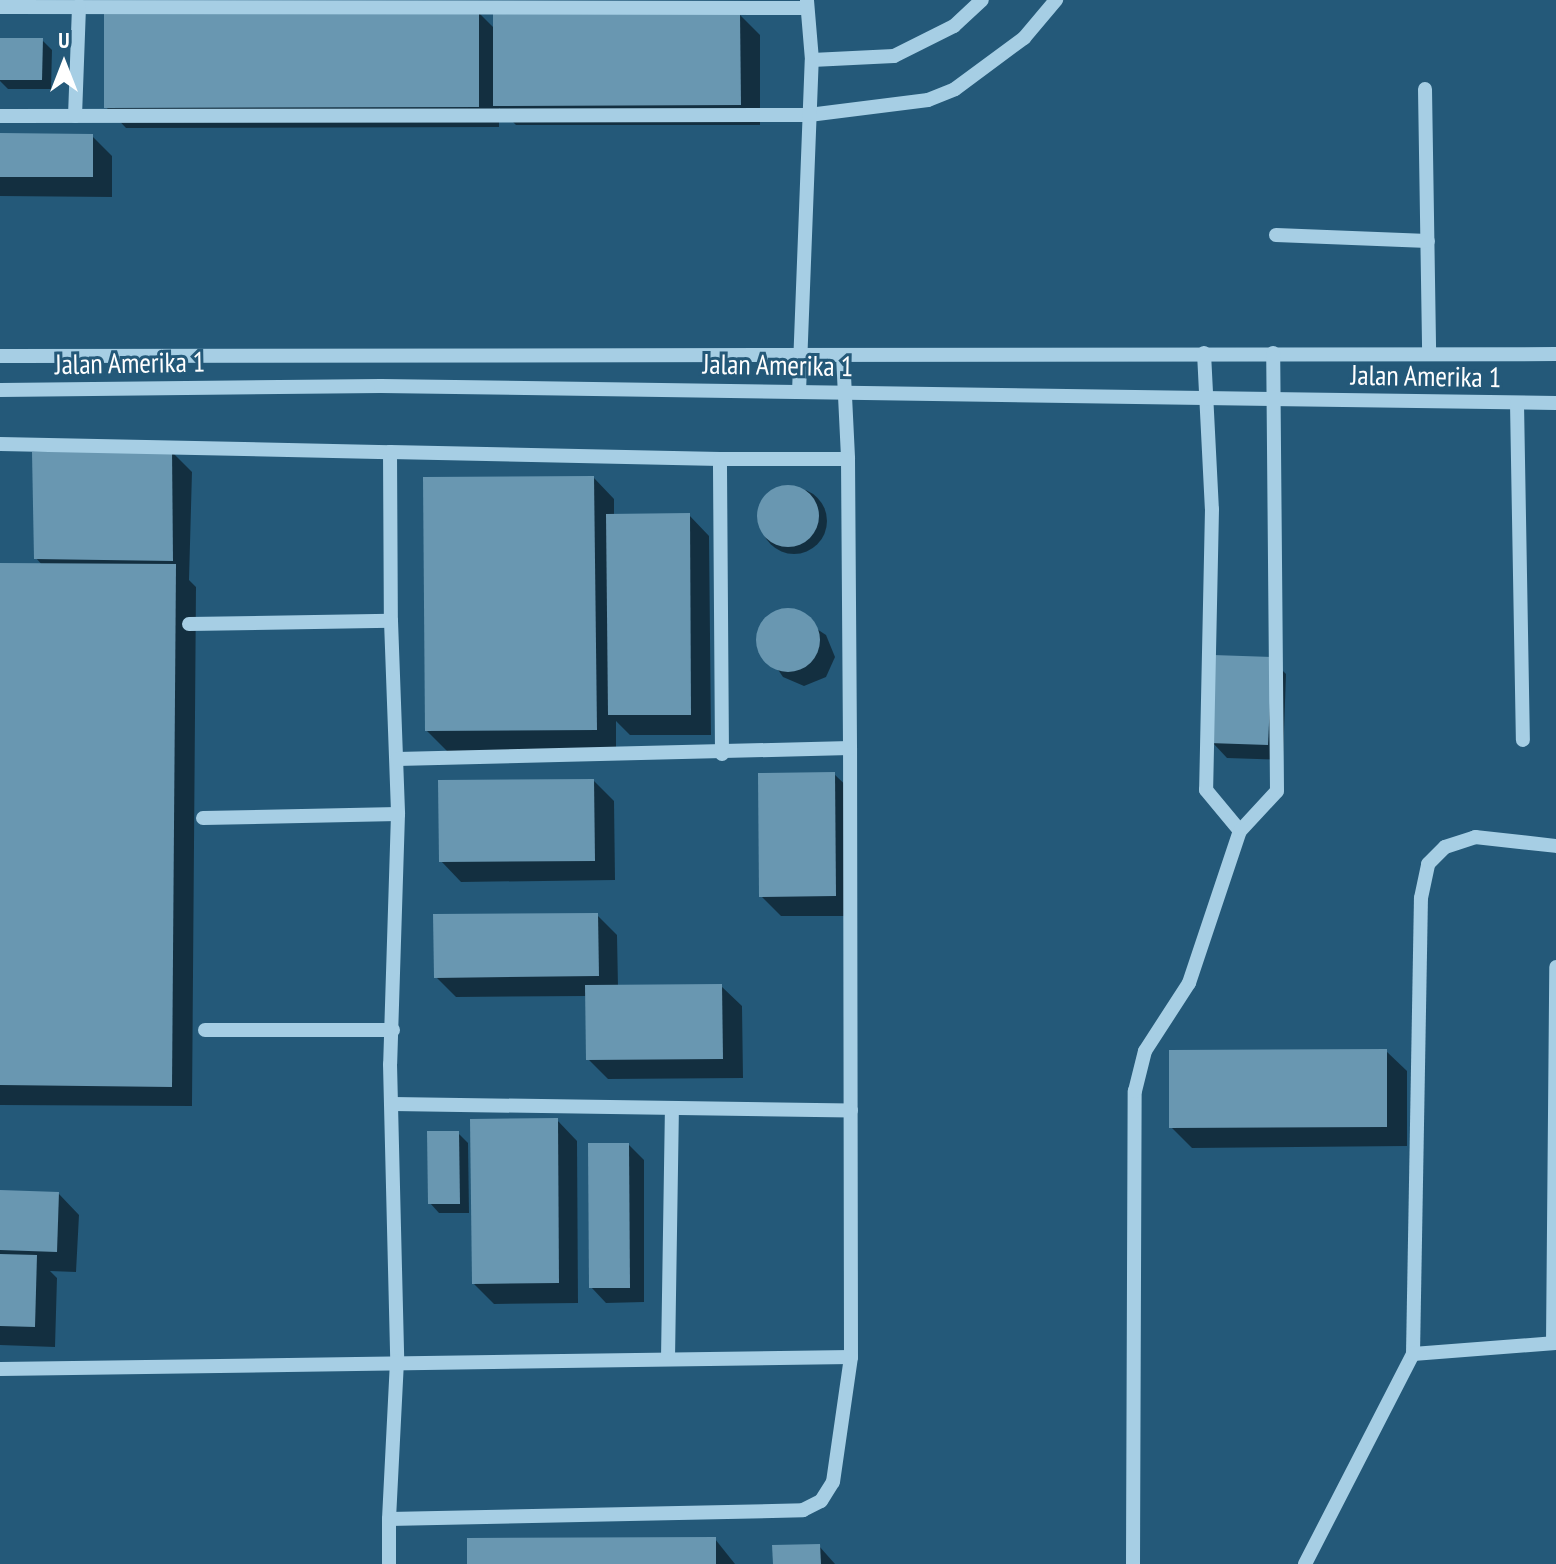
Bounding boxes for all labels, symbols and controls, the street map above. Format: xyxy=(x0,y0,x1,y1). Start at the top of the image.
north arrow xyxy=(24,24,104,104)
text: U xyxy=(58,26,70,54)
street label: Jalan Amerika 1 xyxy=(54,345,206,381)
street label: Jalan Amerika 1 xyxy=(702,347,854,383)
street label: Jalan Amerika 1 xyxy=(1350,358,1502,394)

